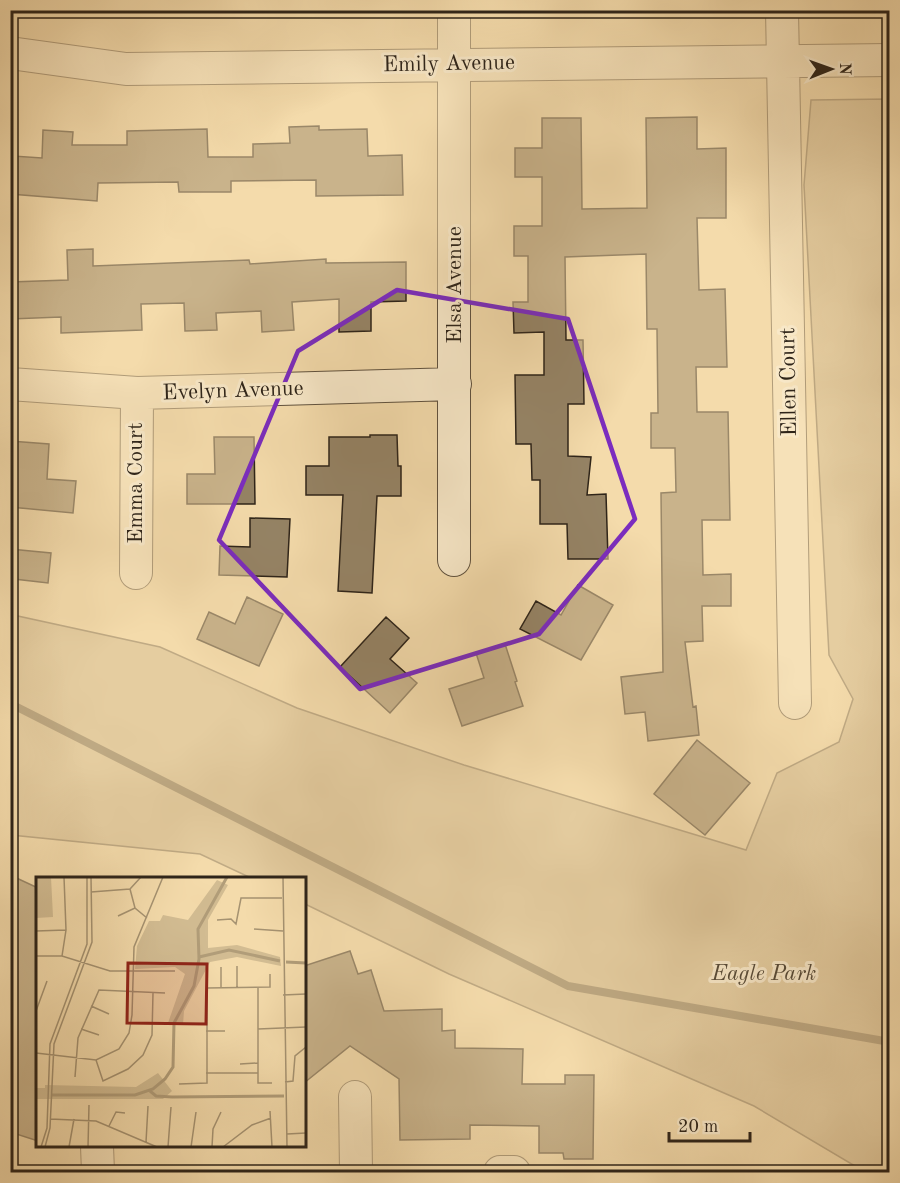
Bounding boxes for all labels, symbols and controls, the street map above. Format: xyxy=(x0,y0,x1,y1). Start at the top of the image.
north arrow xyxy=(801,39,861,99)
street label: Emily Avenue xyxy=(383,52,515,76)
text: N xyxy=(836,63,852,76)
street label: Elsa Avenue xyxy=(444,226,466,344)
street label: Ellen Court xyxy=(777,327,801,437)
street label: Evelyn Avenue xyxy=(162,378,304,404)
street label: Emma Court xyxy=(125,422,147,544)
inset map xyxy=(36,877,306,1147)
park label: Eagle Park xyxy=(711,963,817,985)
scale bar xyxy=(669,1105,750,1143)
text: 20 m xyxy=(678,1118,718,1136)

